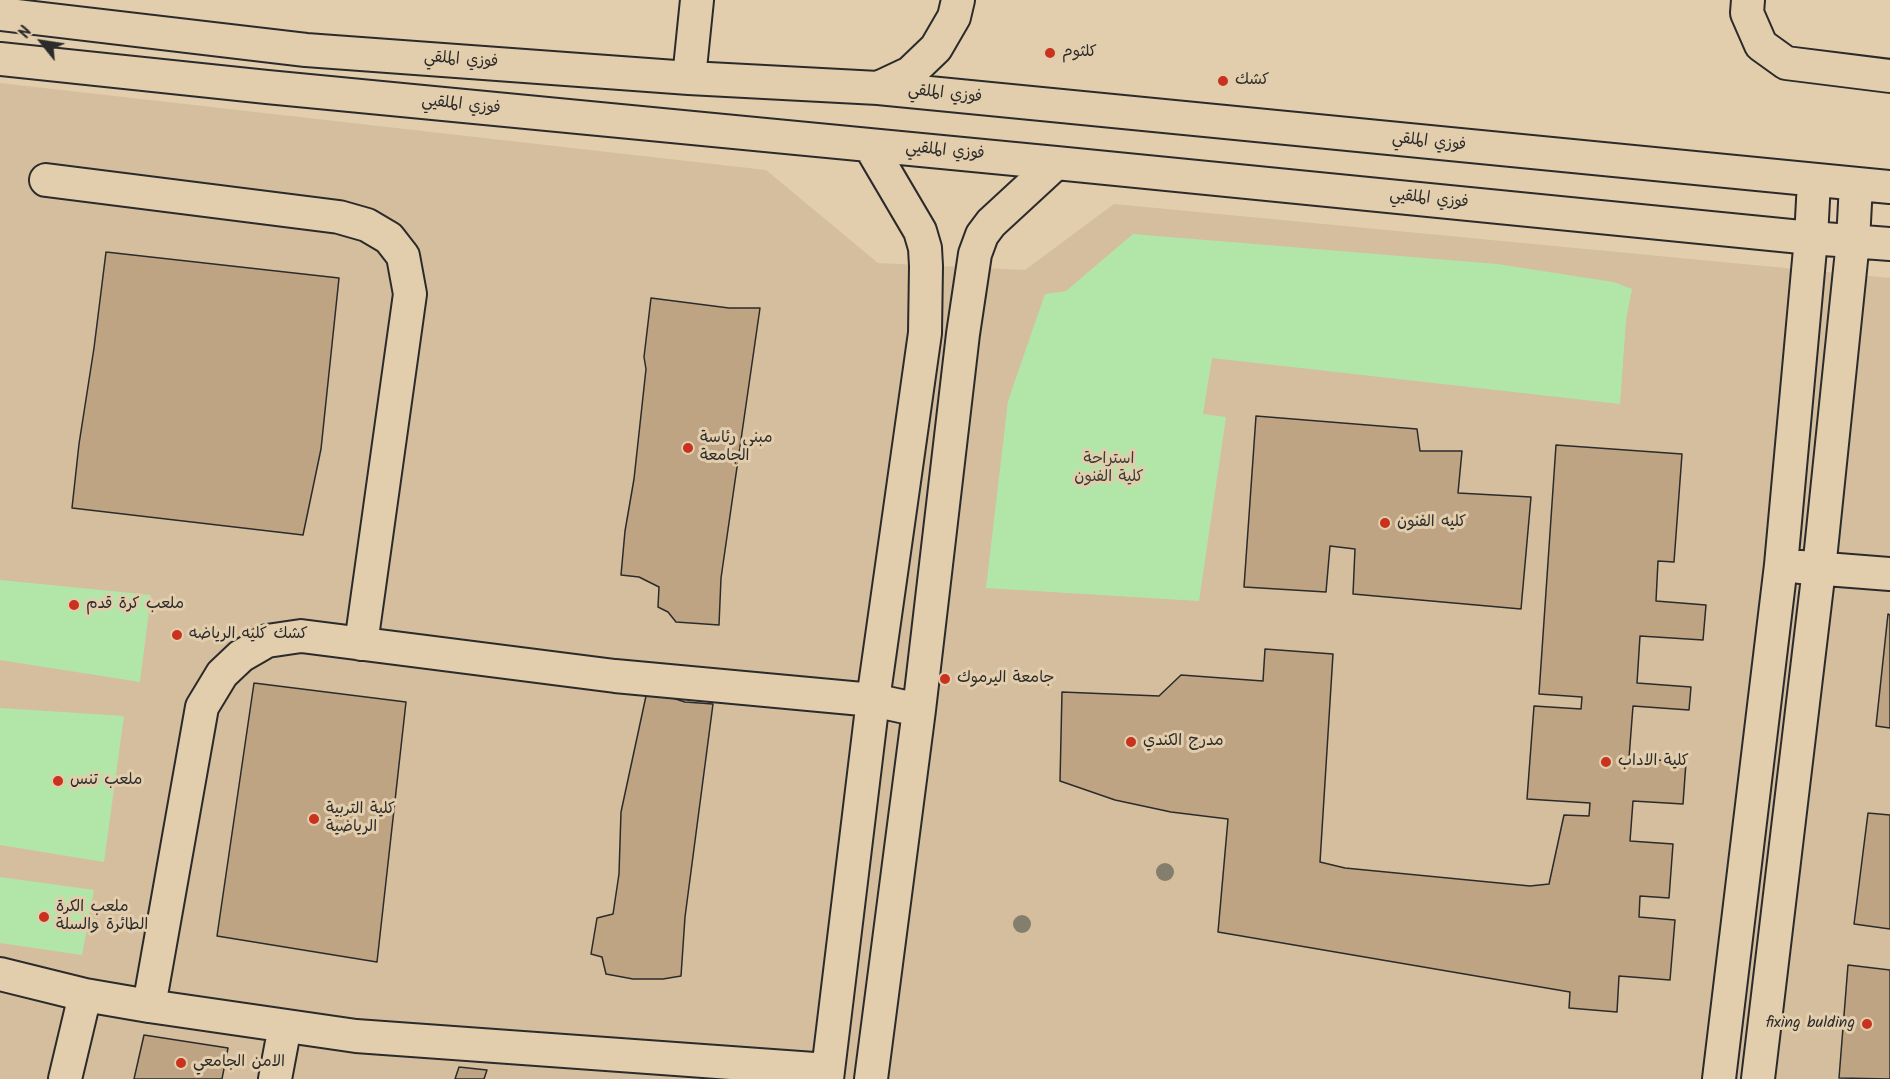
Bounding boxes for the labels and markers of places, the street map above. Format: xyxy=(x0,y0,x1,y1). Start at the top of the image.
place label: كلثوم xyxy=(1062,43,1097,63)
marker: كلثوم xyxy=(1043,46,1057,60)
place label: كشك xyxy=(1235,71,1269,91)
marker: كشك xyxy=(1216,74,1230,88)
place label: مبنى رئاسة الجامعة xyxy=(700,429,772,467)
marker: مبنى رئاسة الجامعة xyxy=(681,441,695,455)
place label: كليه الفنون xyxy=(1397,513,1466,533)
marker: كليه الفنون xyxy=(1378,516,1392,530)
place label: ملعب كرة قدم xyxy=(86,595,184,615)
marker: ملعب كرة قدم xyxy=(67,598,81,612)
place label: كشك كليه الرياضه xyxy=(189,625,308,645)
marker: كشك كليه الرياضه xyxy=(170,628,184,642)
place label: جامعة اليرموك xyxy=(957,669,1054,689)
marker: جامعة اليرموك xyxy=(938,672,952,686)
place label: مدرج الكندي xyxy=(1143,732,1223,752)
marker: مدرج الكندي xyxy=(1124,735,1138,749)
place label: كلية الاداب xyxy=(1618,752,1689,772)
marker: كلية الاداب xyxy=(1599,755,1613,769)
place label: ملعب تنس xyxy=(70,771,142,791)
marker: ملعب تنس xyxy=(51,774,65,788)
place label: كلية التربية الرياضية xyxy=(326,800,395,838)
marker: كلية التربية الرياضية xyxy=(307,812,321,826)
place label: ملعب الكرة الطائرة والسلة xyxy=(56,898,148,936)
marker: ملعب الكرة الطائرة والسلة xyxy=(37,910,51,924)
place label: fixing bulding xyxy=(1765,1014,1855,1034)
marker: fixing bulding xyxy=(1860,1017,1874,1031)
place label: الامن الجامعي xyxy=(193,1053,285,1073)
marker: الامن الجامعي xyxy=(174,1056,188,1070)

